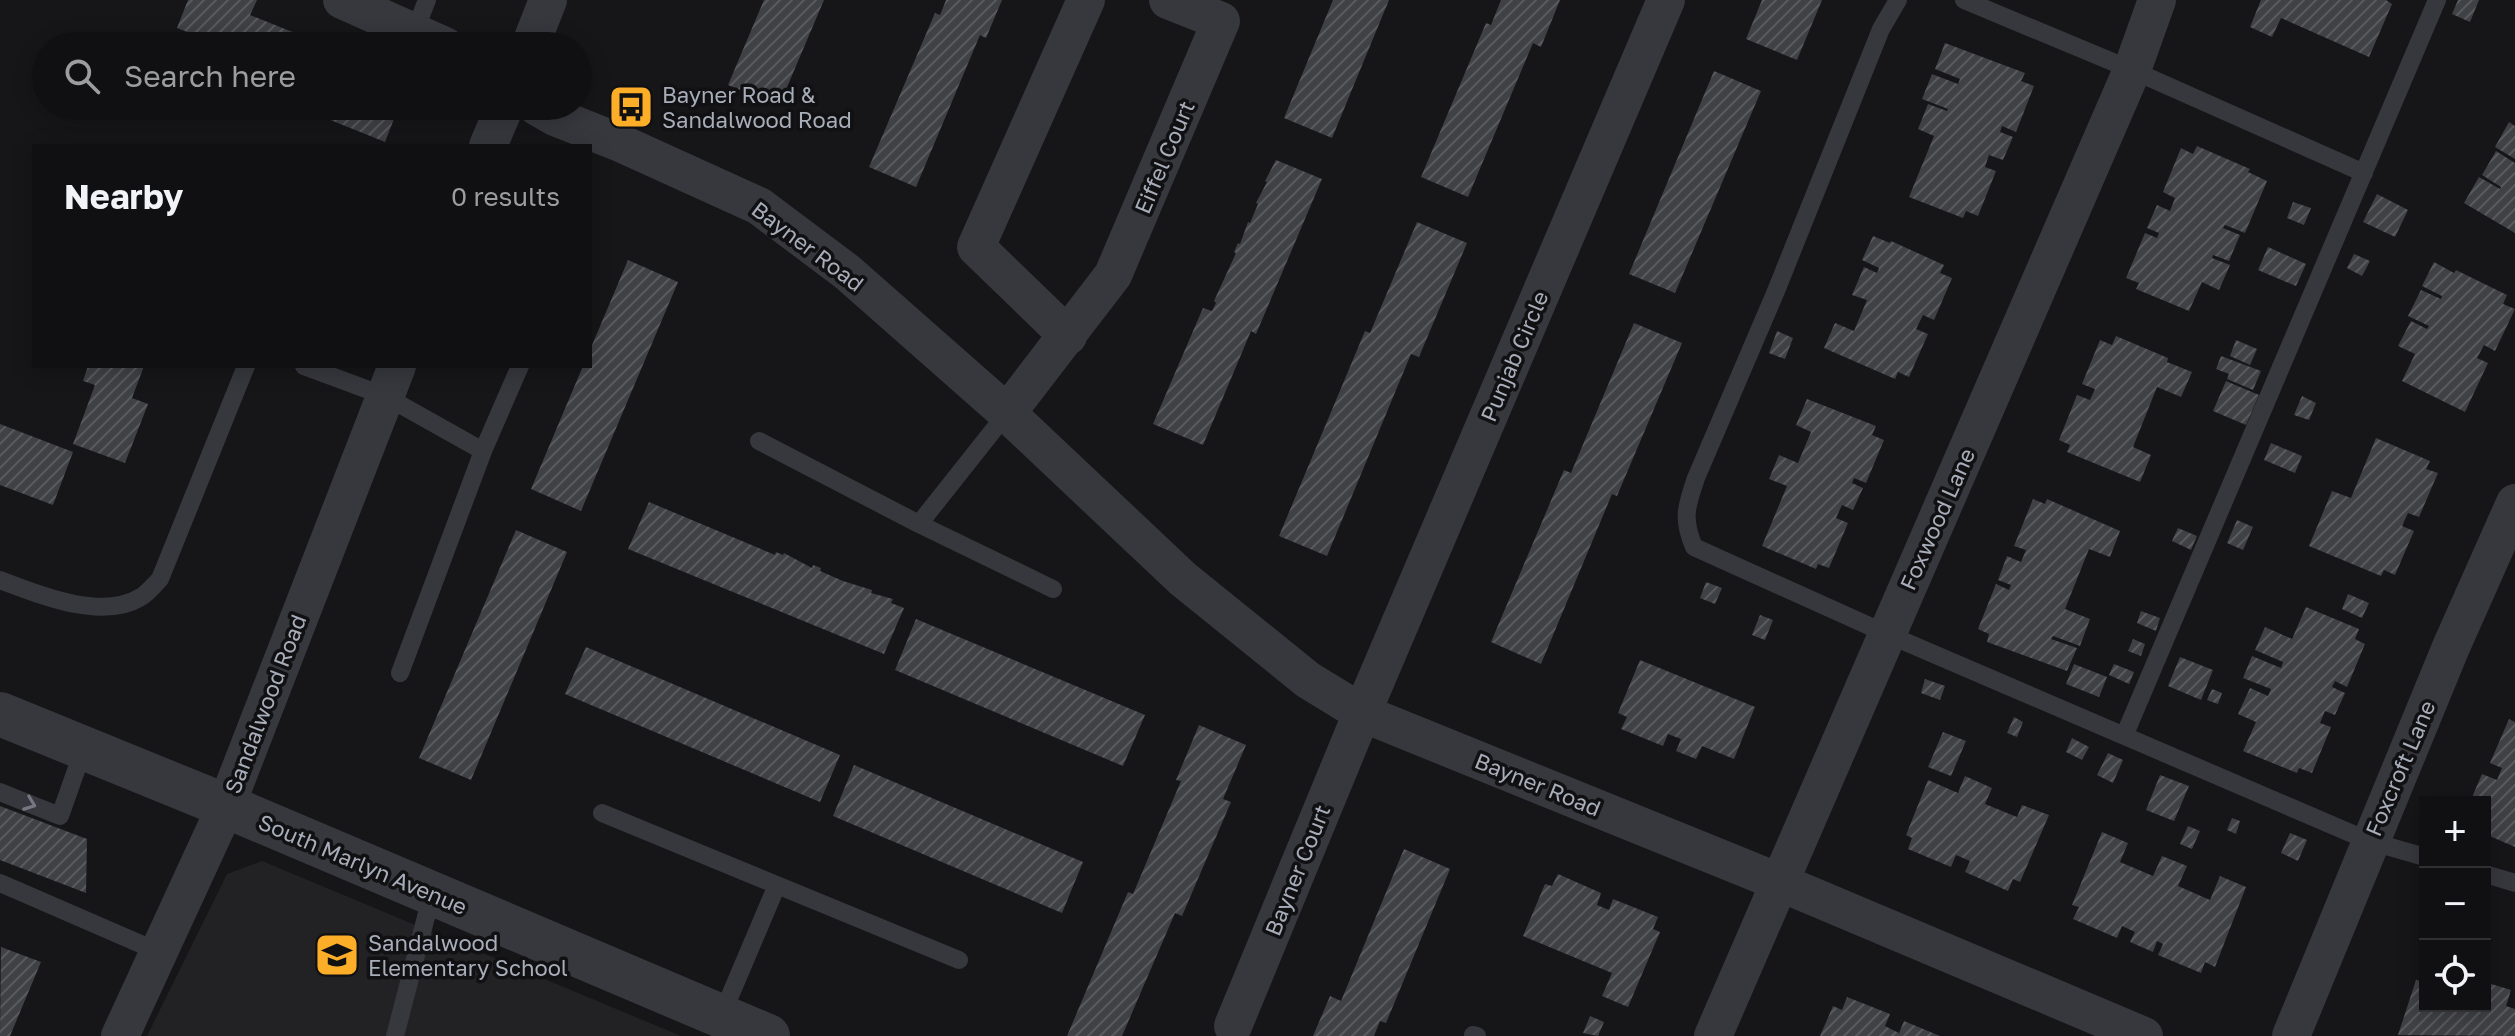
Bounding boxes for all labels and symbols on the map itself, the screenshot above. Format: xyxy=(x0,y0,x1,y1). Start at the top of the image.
place label: Bayner Road & Sandalwood Road xyxy=(662,81,852,133)
bus stop icon: Bayner Road & Sandalwood Road xyxy=(607,83,655,131)
street label: Eiffel Court xyxy=(1128,97,1200,217)
street label: Bayner Road xyxy=(747,195,869,297)
street label: Punjab Circle xyxy=(1474,287,1554,425)
street label: Foxwood Lane xyxy=(1894,444,1980,594)
street label: Sandalwood Road xyxy=(218,611,312,797)
street label: Foxcroft Lane xyxy=(2359,696,2441,840)
street label: Bayner Road xyxy=(1471,747,1605,821)
one-way arrow xyxy=(22,794,36,811)
street label: Bayner Court xyxy=(1259,801,1335,939)
street label: South Marlyn Avenue xyxy=(255,808,471,920)
place label: Sandalwood Elementary School xyxy=(368,929,568,981)
school or university icon: Sandalwood Elementary School xyxy=(313,931,361,979)

